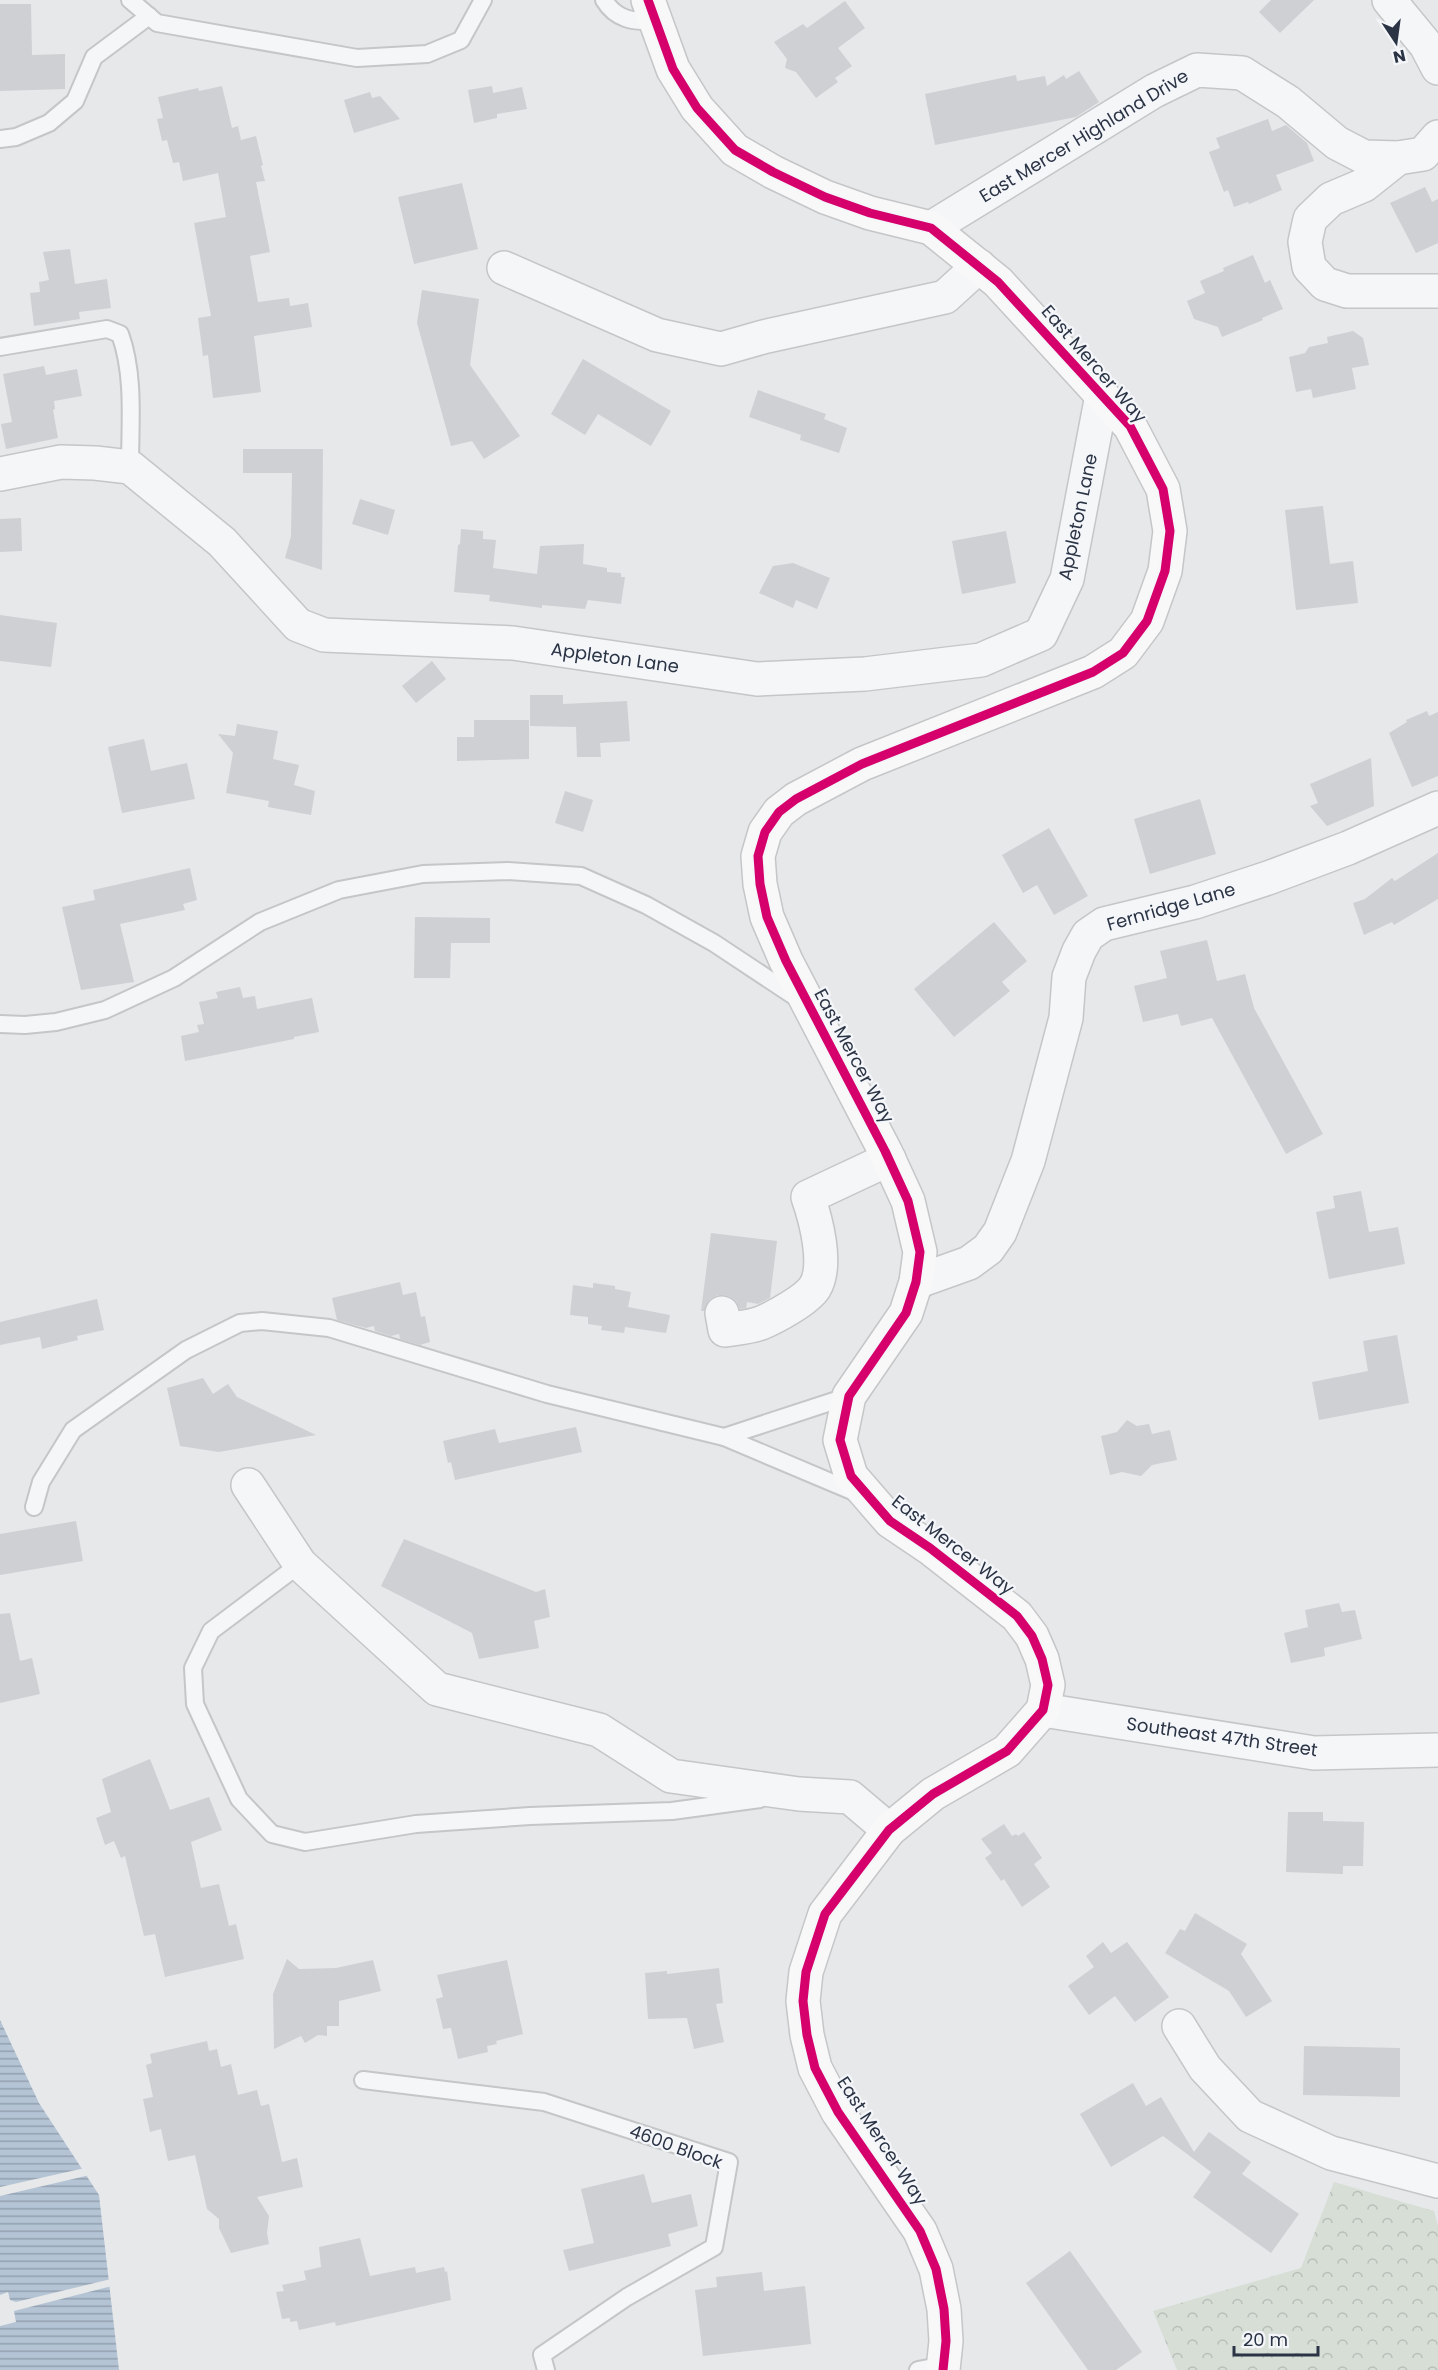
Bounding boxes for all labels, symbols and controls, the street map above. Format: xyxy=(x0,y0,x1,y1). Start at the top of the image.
north arrow xyxy=(1366,12,1426,72)
text: N xyxy=(1391,44,1408,69)
street label: East Mercer Highland Drive xyxy=(974,63,1193,208)
street label: East Mercer Way xyxy=(1036,299,1153,428)
street label: Appleton Lane xyxy=(1052,451,1103,583)
street label: Appleton Lane xyxy=(549,636,681,679)
street label: Fernridge Lane xyxy=(1104,876,1238,937)
street label: East Mercer Way xyxy=(808,984,900,1127)
street label: East Mercer Way xyxy=(887,1489,1020,1600)
street label: Southeast 47th Street xyxy=(1125,1711,1319,1762)
street label: East Mercer Way xyxy=(831,2071,933,2210)
street label: 4600 Block xyxy=(626,2118,727,2175)
scale bar xyxy=(1234,2319,1318,2357)
text: 20 m xyxy=(1243,2327,1288,2352)

